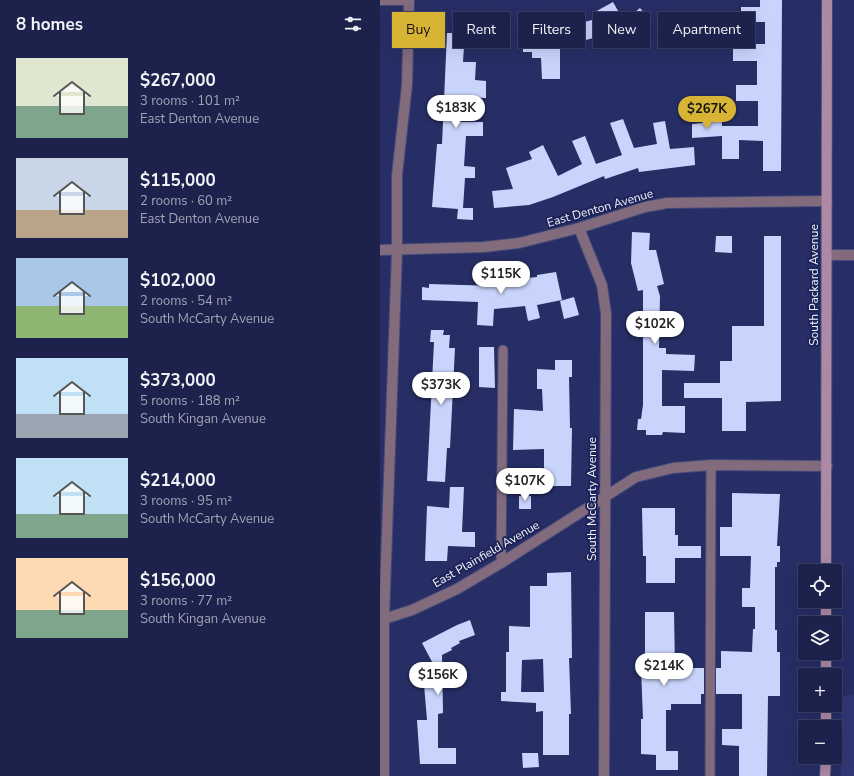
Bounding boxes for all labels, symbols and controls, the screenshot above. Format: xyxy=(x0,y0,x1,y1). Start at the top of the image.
chip: Buy xyxy=(392,12,445,48)
chip: Rent xyxy=(453,12,510,48)
chip: Filters xyxy=(518,12,585,48)
chip: New xyxy=(593,12,650,48)
chip: Apartment xyxy=(658,12,755,48)
text: 8 homes xyxy=(16,13,83,36)
icon: filters xyxy=(342,13,364,35)
text: $267,000 xyxy=(140,69,216,92)
icon: home xyxy=(48,74,96,122)
text: 3 rooms · 101 m² xyxy=(140,92,240,110)
pin: $183K xyxy=(428,95,484,129)
pin: $267K xyxy=(679,96,735,130)
text: $183K xyxy=(436,99,476,117)
text: $267K xyxy=(687,100,727,118)
text: East Denton Avenue xyxy=(140,110,259,128)
text: $115,000 xyxy=(140,169,216,192)
icon: home xyxy=(48,174,96,222)
street label: East Denton Avenue xyxy=(545,185,655,231)
text: 2 rooms · 60 m² xyxy=(140,192,232,210)
text: East Denton Avenue xyxy=(140,210,259,228)
street label: South Packard Avenue xyxy=(806,224,822,346)
pin: $115K xyxy=(473,261,529,295)
text: $115K xyxy=(481,265,521,283)
text: $102,000 xyxy=(140,269,216,292)
icon: home xyxy=(48,274,96,322)
text: 2 rooms · 54 m² xyxy=(140,292,232,310)
text: South McCarty Avenue xyxy=(140,310,274,328)
pin: $102K xyxy=(627,311,683,345)
text: $102K xyxy=(635,315,675,333)
text: $373,000 xyxy=(140,369,216,392)
pin: $373K xyxy=(413,372,469,406)
icon: home xyxy=(48,374,96,422)
text: $373K xyxy=(421,376,461,394)
text: 5 rooms · 188 m² xyxy=(140,392,240,410)
text: South Kingan Avenue xyxy=(140,410,266,428)
street label: South McCarty Avenue xyxy=(584,437,600,561)
pin: $107K xyxy=(497,468,553,502)
text: $214,000 xyxy=(140,469,216,492)
text: $107K xyxy=(505,472,545,490)
icon: home xyxy=(48,474,96,522)
text: 3 rooms · 95 m² xyxy=(140,492,232,510)
text: South McCarty Avenue xyxy=(140,510,274,528)
street label: East Plainfield Avenue xyxy=(430,517,542,591)
map controls xyxy=(798,564,842,764)
button: locate xyxy=(798,564,842,608)
text: $156,000 xyxy=(140,569,216,592)
icon: home xyxy=(48,574,96,622)
text: 3 rooms · 77 m² xyxy=(140,592,232,610)
text: South Kingan Avenue xyxy=(140,610,266,628)
button: layers xyxy=(798,616,842,660)
pin: $214K xyxy=(636,653,692,687)
text: $214K xyxy=(644,657,684,675)
pin: $156K xyxy=(410,662,466,696)
text: $156K xyxy=(418,666,458,684)
button: + xyxy=(798,668,842,712)
button: − xyxy=(798,720,842,764)

